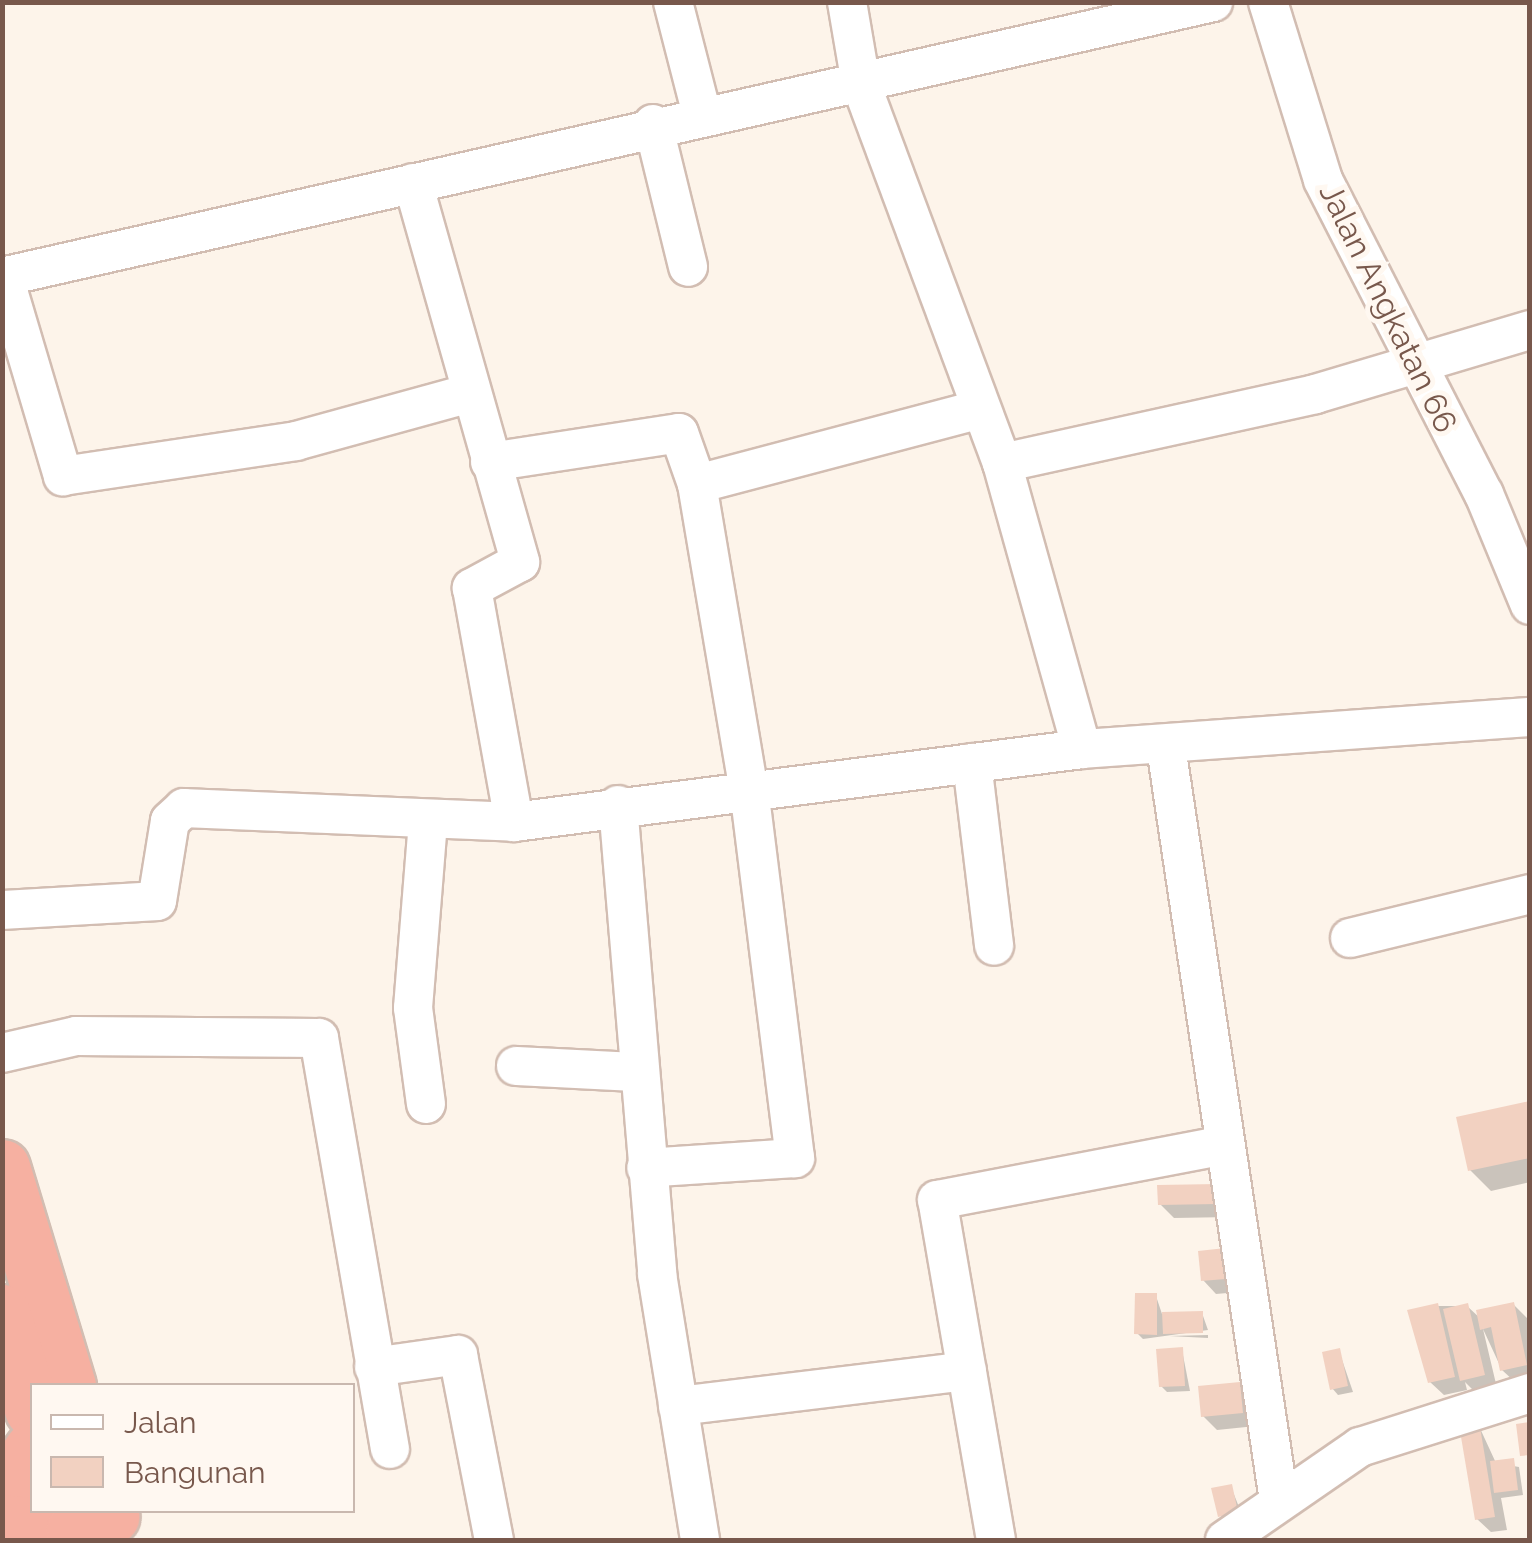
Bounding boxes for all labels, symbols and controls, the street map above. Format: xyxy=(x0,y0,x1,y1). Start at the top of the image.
street label: Jalan Angkatan 66 xyxy=(1311,177,1465,439)
legend xyxy=(30,1383,355,1513)
text: Jalan xyxy=(124,1405,197,1440)
text: Bangunan xyxy=(124,1455,266,1490)

